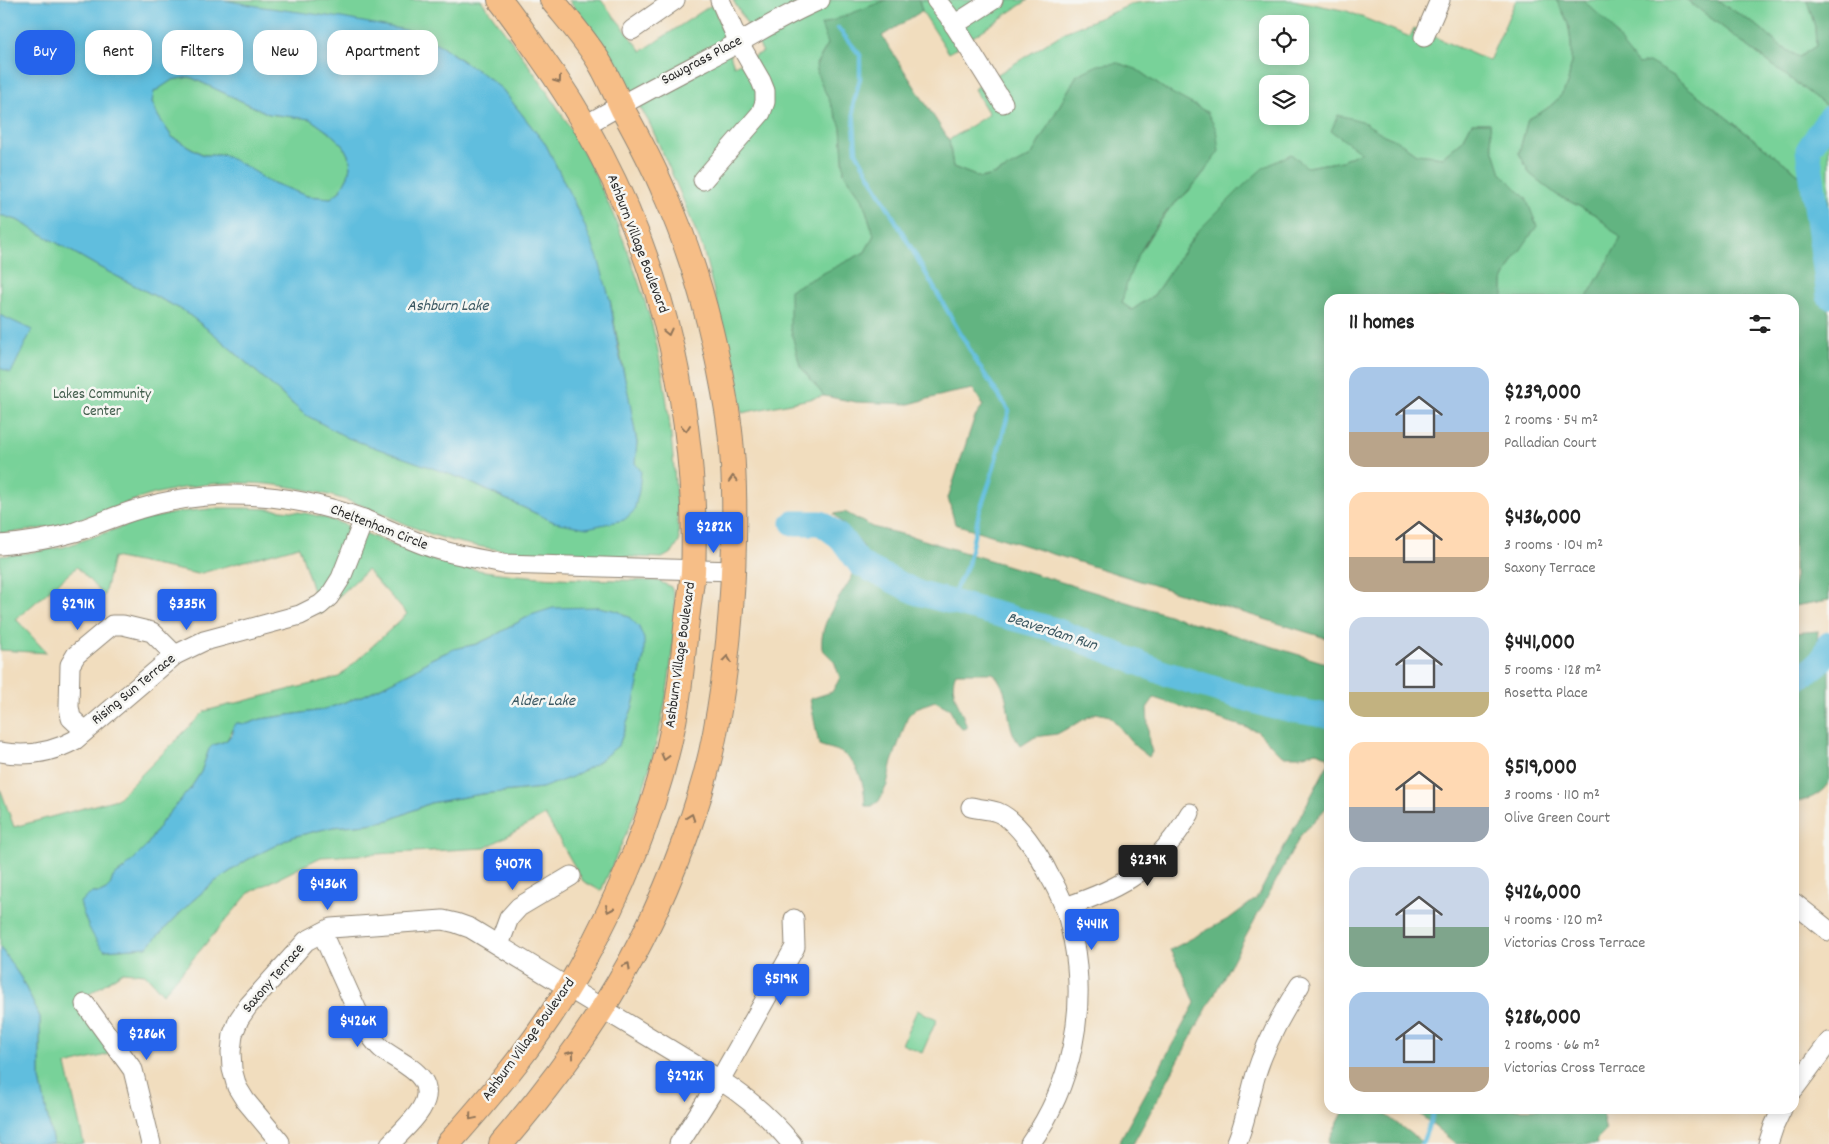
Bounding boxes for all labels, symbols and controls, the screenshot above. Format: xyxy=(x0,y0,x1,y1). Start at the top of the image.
map controls xyxy=(1259,15,1309,125)
button: locate xyxy=(1259,15,1309,65)
chip: Buy xyxy=(15,30,75,75)
chip: Rent xyxy=(85,30,152,75)
chip: Filters xyxy=(162,30,243,75)
chip: New xyxy=(253,30,317,75)
chip: Apartment xyxy=(327,30,438,75)
street label: Sawgrass Place xyxy=(658,30,747,92)
one-way arrow xyxy=(552,74,561,84)
button: layers xyxy=(1259,75,1309,125)
street label: Ashburn Village Boulevard xyxy=(600,171,674,317)
water label: Ashburn Lake xyxy=(407,295,490,318)
text: 11 homes xyxy=(1349,309,1414,339)
icon: filters xyxy=(1746,310,1774,338)
one-way arrow xyxy=(662,328,673,337)
text: $239,000 xyxy=(1504,379,1581,409)
park label: Lakes Community Center xyxy=(53,384,152,423)
icon: home xyxy=(1389,387,1449,447)
text: 2 rooms · 54 m² xyxy=(1504,409,1598,432)
one-way arrow xyxy=(680,424,691,432)
text: Palladian Court xyxy=(1504,432,1597,455)
one-way arrow xyxy=(727,475,738,483)
street label: Cheltenham Circle xyxy=(327,499,431,557)
text: $436,000 xyxy=(1504,504,1581,534)
pin: $282K xyxy=(679,512,749,554)
icon: home xyxy=(1389,512,1449,572)
text: $282K xyxy=(696,516,732,539)
text: 3 rooms · 104 m² xyxy=(1504,534,1603,557)
text: Saxony Terrace xyxy=(1504,557,1595,580)
street label: Ashburn Village Boulevard xyxy=(660,581,702,729)
pin: $291K xyxy=(43,588,113,631)
pin: $335K xyxy=(152,588,222,631)
text: $291K xyxy=(61,593,95,616)
text: $335K xyxy=(168,593,206,616)
water label: Beaverdam Run xyxy=(1004,607,1101,658)
text: $441,000 xyxy=(1504,629,1575,659)
icon: home xyxy=(1389,637,1449,697)
street label: Rising Sun Terrace xyxy=(87,649,181,731)
one-way arrow xyxy=(721,655,732,663)
text: 5 rooms · 128 m² xyxy=(1504,659,1601,682)
text: Rosetta Place xyxy=(1504,682,1588,705)
water label: Alder Lake xyxy=(511,690,576,713)
one-way arrow xyxy=(661,752,671,760)
text: $519,000 xyxy=(1504,754,1577,784)
icon: home xyxy=(1389,762,1449,822)
text: 3 rooms · 110 m² xyxy=(1504,784,1600,807)
text: Olive Green Court xyxy=(1504,807,1610,830)
one-way arrow xyxy=(685,814,695,822)
pin: $239K xyxy=(1113,844,1183,887)
pin: $407K xyxy=(478,848,548,891)
text: $239K xyxy=(1130,849,1166,872)
text: $407K xyxy=(495,853,532,876)
pin: $436K xyxy=(293,868,363,911)
text: $436K xyxy=(309,873,347,896)
text: $426,000 xyxy=(1504,879,1581,909)
icon: home xyxy=(1389,887,1449,947)
one-way arrow xyxy=(605,904,615,913)
pin: $441K xyxy=(1057,908,1127,951)
text: 4 rooms · 120 m² xyxy=(1504,909,1603,932)
text: $441K xyxy=(1076,913,1108,936)
text: Victorias Cross Terrace xyxy=(1504,932,1645,955)
street label: Saxony Terrace xyxy=(238,939,311,1019)
one-way arrow xyxy=(621,963,631,972)
pin: $519K xyxy=(746,964,816,1006)
text: $519K xyxy=(764,968,798,991)
street label: Ashburn Village Boulevard xyxy=(477,974,581,1106)
text: $286,000 xyxy=(1504,1004,1581,1034)
pin: $426K xyxy=(323,1006,393,1048)
text: $426K xyxy=(340,1010,376,1033)
icon: home xyxy=(1389,1012,1449,1072)
pin: $286K xyxy=(112,1018,182,1061)
text: $286K xyxy=(129,1023,165,1046)
text: 2 rooms · 66 m² xyxy=(1504,1034,1600,1057)
one-way arrow xyxy=(565,1050,574,1060)
text: Victorias Cross Terrace xyxy=(1504,1057,1645,1080)
pin: $292K xyxy=(650,1060,720,1103)
text: $292K xyxy=(667,1065,703,1088)
one-way arrow xyxy=(468,1111,477,1120)

